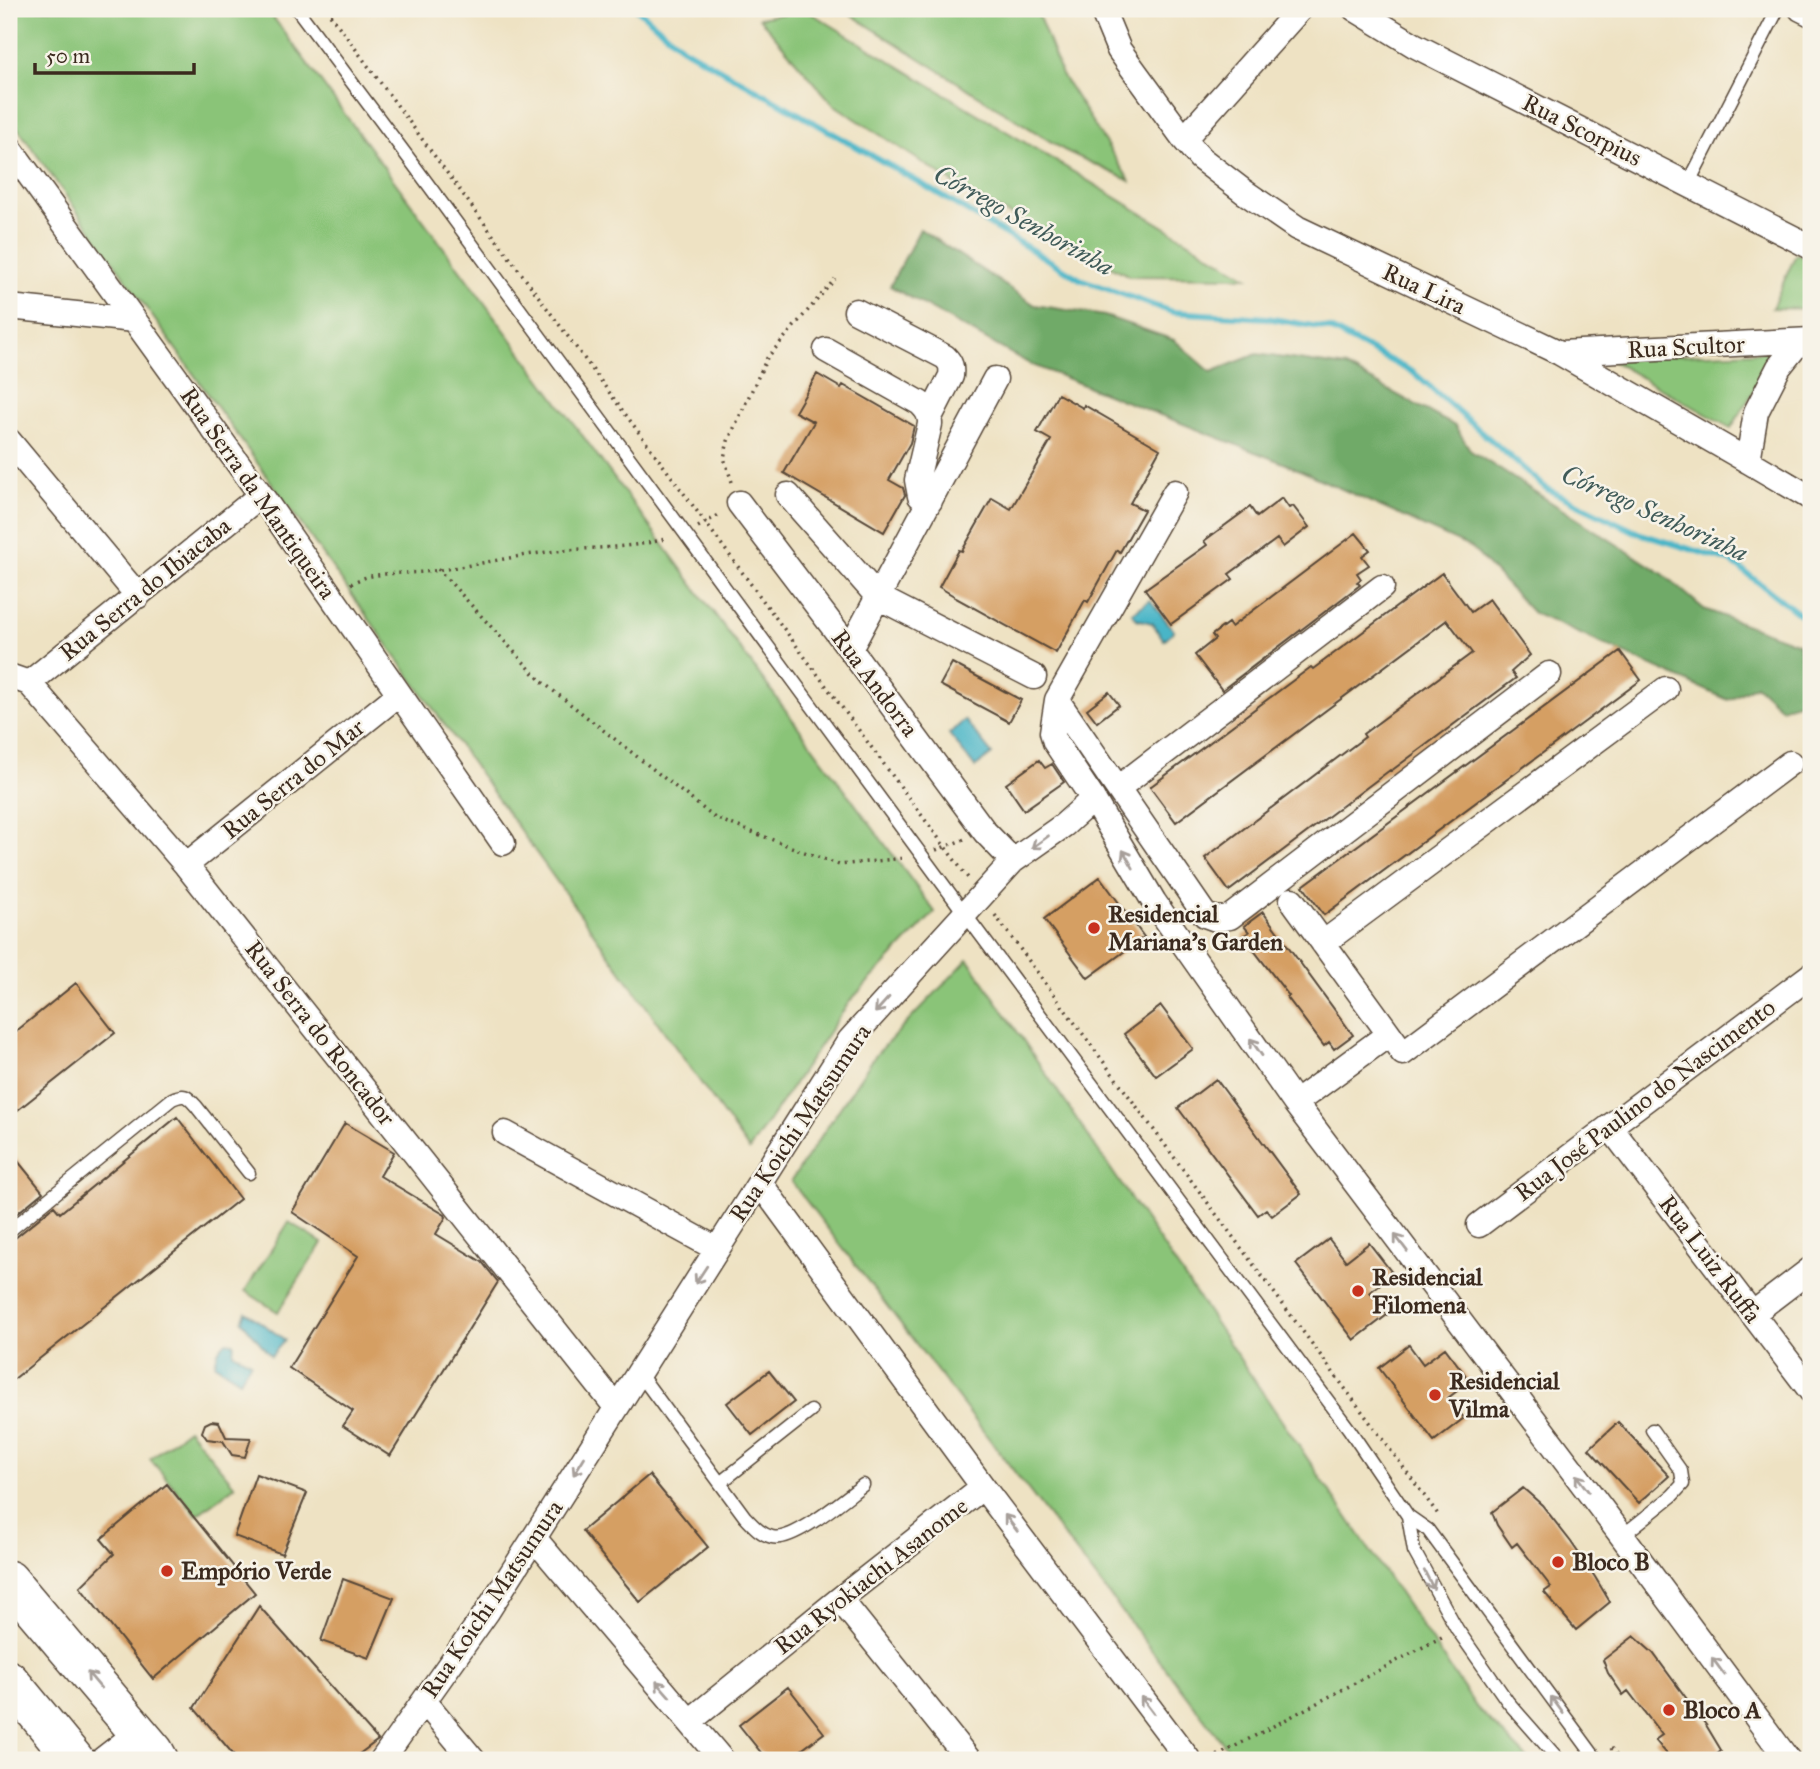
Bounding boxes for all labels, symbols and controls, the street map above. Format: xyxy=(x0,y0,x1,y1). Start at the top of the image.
scale bar xyxy=(35,32,194,76)
text: 50 m xyxy=(46,43,91,69)
street label: Rua Scorpius xyxy=(1517,87,1647,173)
water label: Córrego Senhorinha xyxy=(928,157,1120,283)
street label: Rua Lira xyxy=(1378,257,1471,322)
street label: Rua Scultor xyxy=(1627,329,1745,365)
street label: Rua Serra da Mantiqueira xyxy=(173,381,343,605)
water label: Córrego Senhorinha xyxy=(1557,458,1753,568)
street label: Rua Serra do Ibiacaba xyxy=(53,510,237,667)
street label: Rua Andorra xyxy=(825,624,926,743)
street label: Rua Serra do Mar xyxy=(215,712,371,846)
one-way arrow xyxy=(1031,835,1050,849)
one-way arrow xyxy=(1121,849,1135,869)
place label: Residencial Mariana's Garden xyxy=(1108,899,1283,957)
marker: Residencial Mariana's Garden xyxy=(1086,920,1102,936)
street label: Rua Serra do Roncador xyxy=(238,934,402,1132)
street label: Rua José Paulino do Nascimento xyxy=(1509,992,1781,1208)
one-way arrow xyxy=(874,996,890,1014)
street label: Rua Koichi Matsumura xyxy=(723,1018,878,1228)
one-way arrow xyxy=(1249,1038,1263,1057)
street label: Rua Luiz Ruffa xyxy=(1652,1189,1768,1329)
one-way arrow xyxy=(1394,1234,1409,1253)
place label: Residencial Filomena xyxy=(1372,1262,1483,1320)
one-way arrow xyxy=(694,1264,708,1284)
marker: Residencial Filomena xyxy=(1350,1283,1366,1299)
place label: Residencial Vilma xyxy=(1448,1366,1560,1424)
marker: Residencial Vilma xyxy=(1427,1387,1443,1403)
one-way arrow xyxy=(571,1456,585,1476)
one-way arrow xyxy=(1575,1475,1590,1493)
street label: Rua Ryokiachi Asanome xyxy=(768,1491,974,1661)
street label: Rua Koichi Matsumura xyxy=(415,1494,570,1704)
one-way arrow xyxy=(1003,1514,1018,1533)
place label: Bloco B xyxy=(1572,1547,1650,1577)
marker: Bloco B xyxy=(1550,1554,1566,1570)
place label: Empório Verde xyxy=(181,1556,331,1586)
marker: Empório Verde xyxy=(159,1563,175,1579)
one-way arrow xyxy=(1423,1569,1436,1590)
one-way arrow xyxy=(1711,1657,1725,1676)
one-way arrow xyxy=(86,1671,102,1689)
one-way arrow xyxy=(655,1680,671,1698)
place label: Bloco A xyxy=(1683,1695,1762,1725)
one-way arrow xyxy=(1140,1696,1155,1715)
one-way arrow xyxy=(1550,1696,1564,1715)
marker: Bloco A xyxy=(1661,1702,1677,1718)

